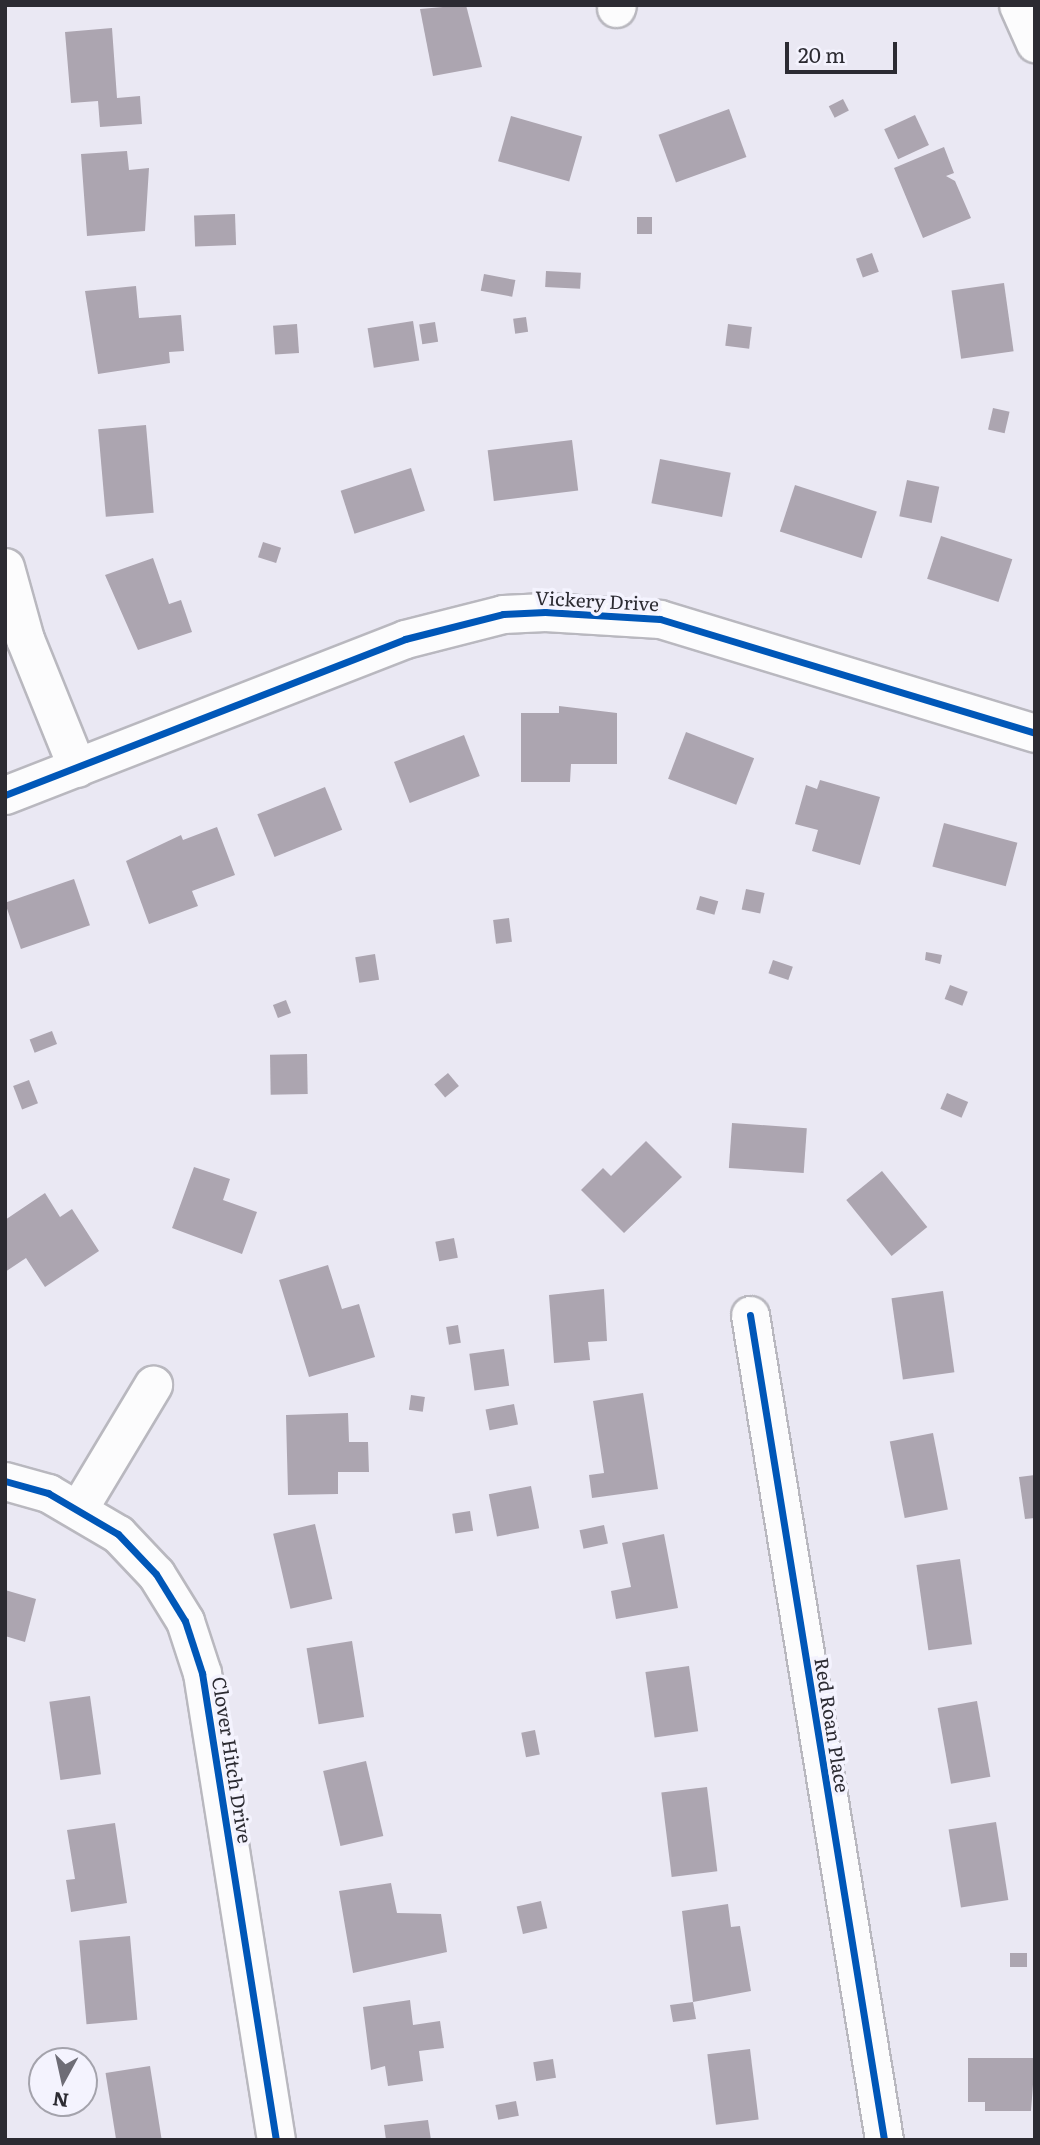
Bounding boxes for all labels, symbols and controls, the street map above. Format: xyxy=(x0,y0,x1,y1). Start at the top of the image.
scale bar xyxy=(788,28,900,72)
text: 20 m xyxy=(798,38,845,69)
street label: Vickery Drive xyxy=(534,586,660,616)
street label: Red Roan Place xyxy=(810,1656,854,1794)
street label: Clover Hitch Drive xyxy=(208,1675,256,1845)
north arrow xyxy=(28,2047,98,2117)
text: N xyxy=(51,2086,70,2116)

